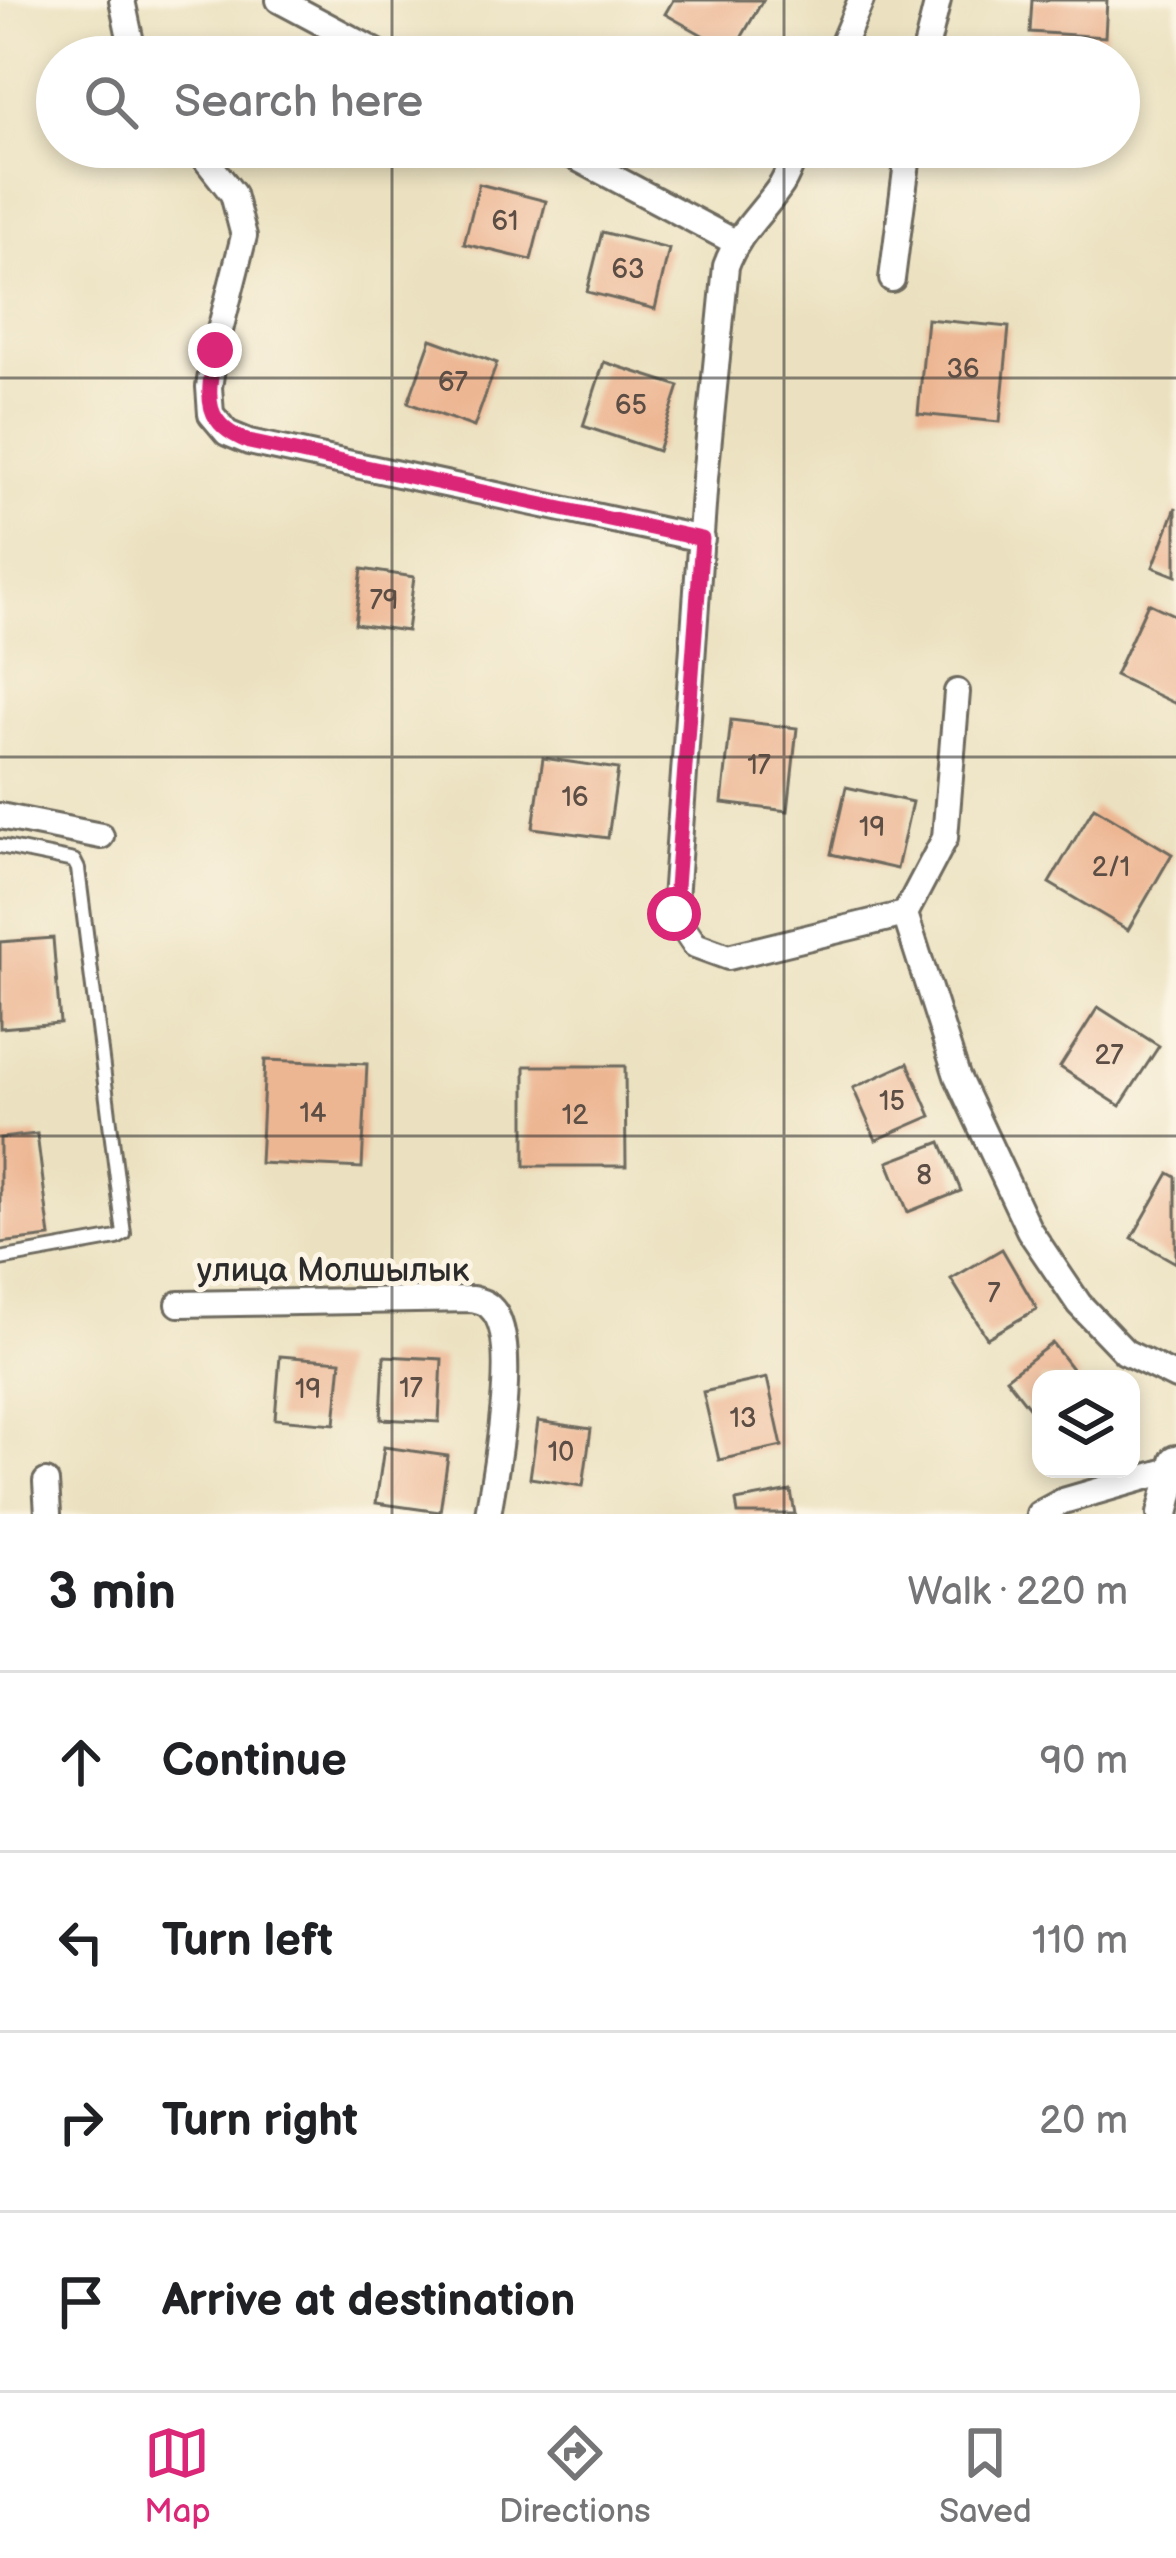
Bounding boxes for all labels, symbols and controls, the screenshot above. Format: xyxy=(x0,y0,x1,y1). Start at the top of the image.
search box xyxy=(36,36,1140,168)
icon: search xyxy=(78,69,144,135)
text: Search here xyxy=(174,75,423,130)
house number: 61 xyxy=(492,206,518,238)
house number: 63 xyxy=(611,254,645,286)
route end xyxy=(188,323,242,377)
house number: 36 xyxy=(946,354,980,386)
house number: 67 xyxy=(438,367,469,399)
house number: 65 xyxy=(615,390,647,422)
house number: 79 xyxy=(370,585,398,617)
house number: 17 xyxy=(747,750,772,782)
house number: 16 xyxy=(562,782,588,814)
house number: 19 xyxy=(859,812,885,844)
house number: 2/1 xyxy=(1092,852,1130,884)
route start xyxy=(647,887,701,941)
house number: 27 xyxy=(1094,1040,1124,1072)
house number: 15 xyxy=(879,1086,905,1118)
house number: 14 xyxy=(300,1098,327,1130)
house number: 12 xyxy=(562,1100,588,1132)
house number: 8 xyxy=(916,1160,932,1192)
street label: улица Молшылык xyxy=(197,1251,470,1291)
house number: 7 xyxy=(987,1278,1001,1310)
map controls xyxy=(1032,1370,1140,1478)
button: layers xyxy=(1032,1370,1140,1478)
house number: 17 xyxy=(399,1373,424,1405)
house number: 19 xyxy=(295,1374,321,1406)
house number: 13 xyxy=(729,1403,757,1435)
house number: 10 xyxy=(548,1437,574,1469)
text: 3 min xyxy=(48,1562,176,1623)
text: Walk · 220 m xyxy=(908,1569,1128,1616)
icon: ahead xyxy=(48,1729,114,1795)
text: Continue xyxy=(162,1734,347,1789)
text: 90 m xyxy=(1040,1738,1128,1785)
icon: left xyxy=(48,1909,114,1975)
text: Turn left xyxy=(162,1914,333,1969)
text: 110 m xyxy=(1032,1918,1128,1965)
icon: right xyxy=(48,2089,114,2155)
text: Turn right xyxy=(162,2094,358,2149)
text: 20 m xyxy=(1039,2098,1128,2145)
icon: arrive xyxy=(48,2269,114,2335)
text: Arrive at destination xyxy=(162,2274,575,2329)
tab: Map xyxy=(144,2420,211,2532)
tab: Directions xyxy=(499,2420,651,2532)
tab: Saved xyxy=(939,2420,1032,2532)

